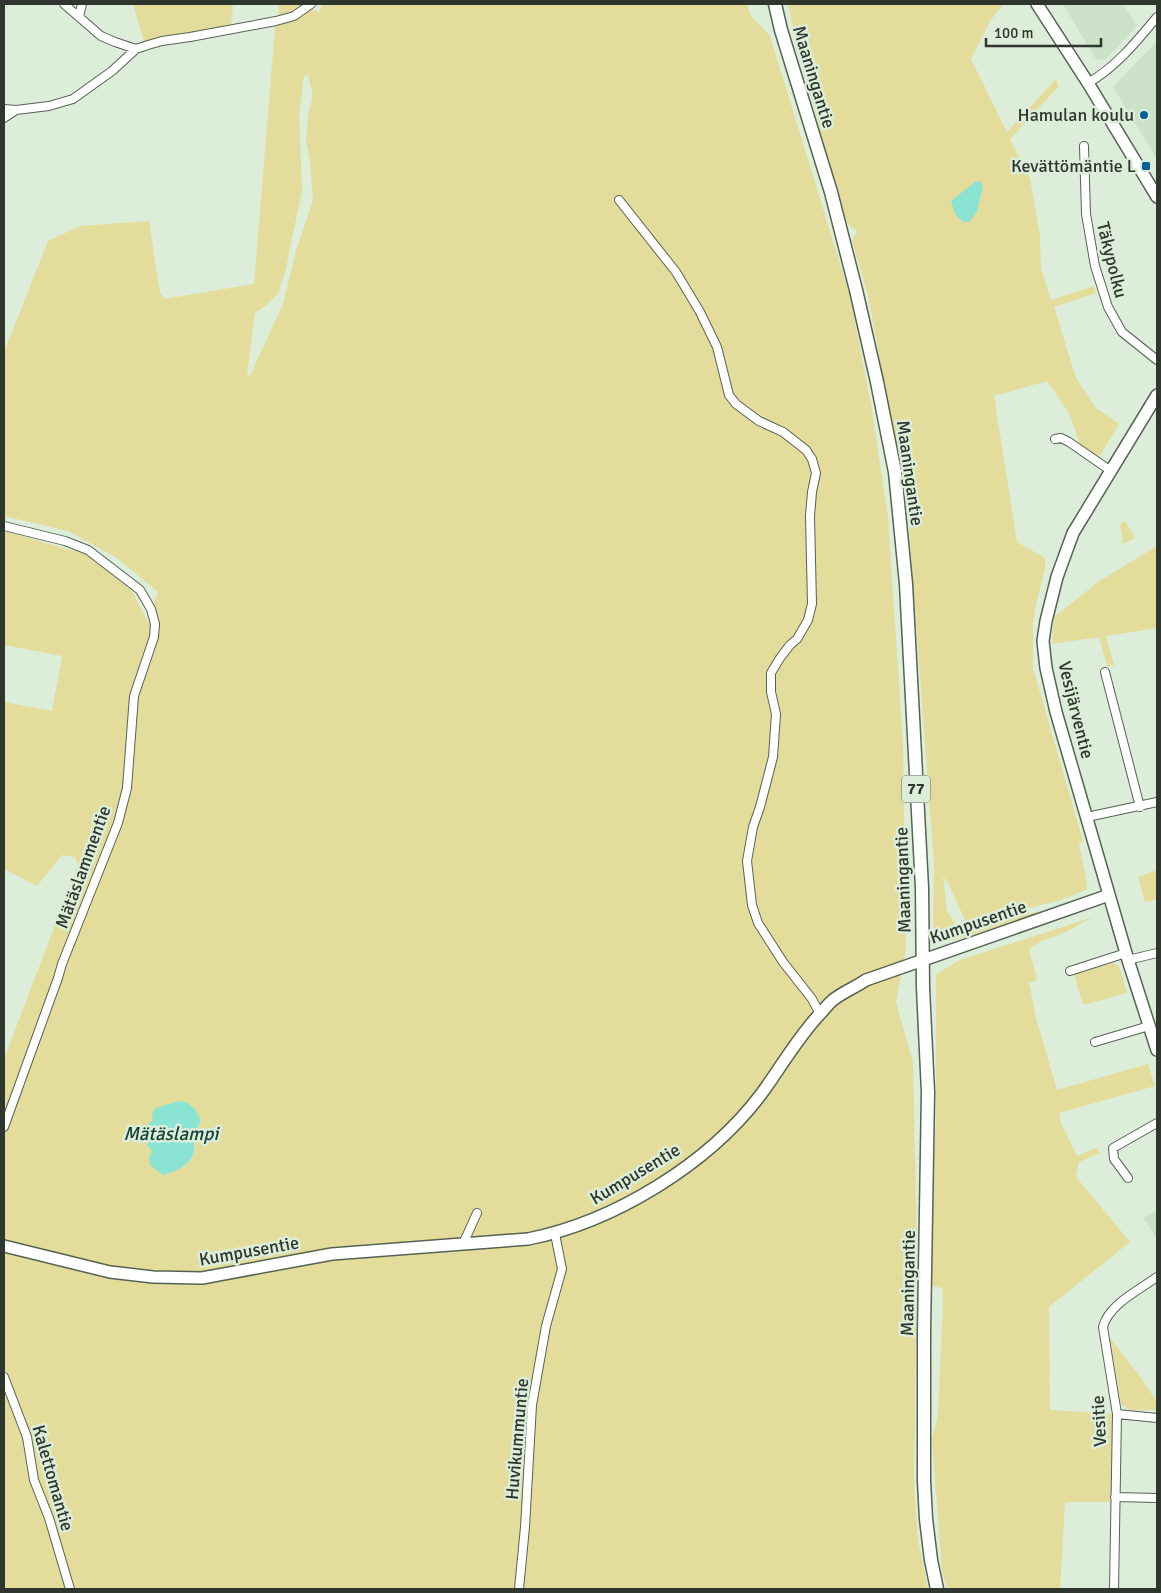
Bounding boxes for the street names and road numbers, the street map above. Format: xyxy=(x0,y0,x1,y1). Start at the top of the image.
street label: Maaningantie xyxy=(788,23,840,131)
street label: Täkypolku xyxy=(1092,220,1132,300)
street label: Maaningantie xyxy=(892,419,928,527)
street label: Vesijärventie xyxy=(1053,659,1099,761)
road number: 77 xyxy=(902,776,930,802)
street label: Mätäslammentie xyxy=(51,803,115,931)
street label: Maaningantie xyxy=(890,827,916,933)
street label: Kumpusentie xyxy=(927,895,1029,949)
street label: Kumpusentie xyxy=(586,1139,684,1209)
street label: Maaningantie xyxy=(896,1230,920,1336)
street label: Kumpusentie xyxy=(197,1231,301,1271)
street label: Huvikummuntie xyxy=(501,1377,533,1501)
street label: Vesitie xyxy=(1087,1395,1111,1447)
street label: Kalettomantie xyxy=(27,1422,79,1534)

